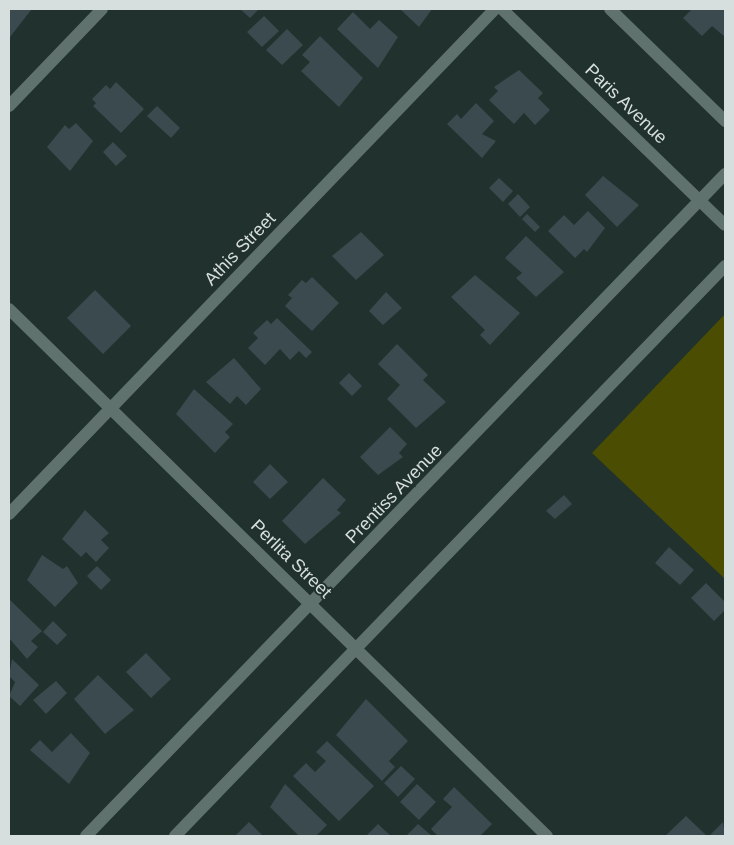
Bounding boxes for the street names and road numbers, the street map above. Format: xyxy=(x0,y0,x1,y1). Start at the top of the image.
street label: Paris Avenue xyxy=(580,59,672,149)
street label: Athis Street xyxy=(200,208,280,290)
street label: Prentiss Avenue xyxy=(341,439,447,549)
street label: Perlita Street xyxy=(246,515,336,603)

